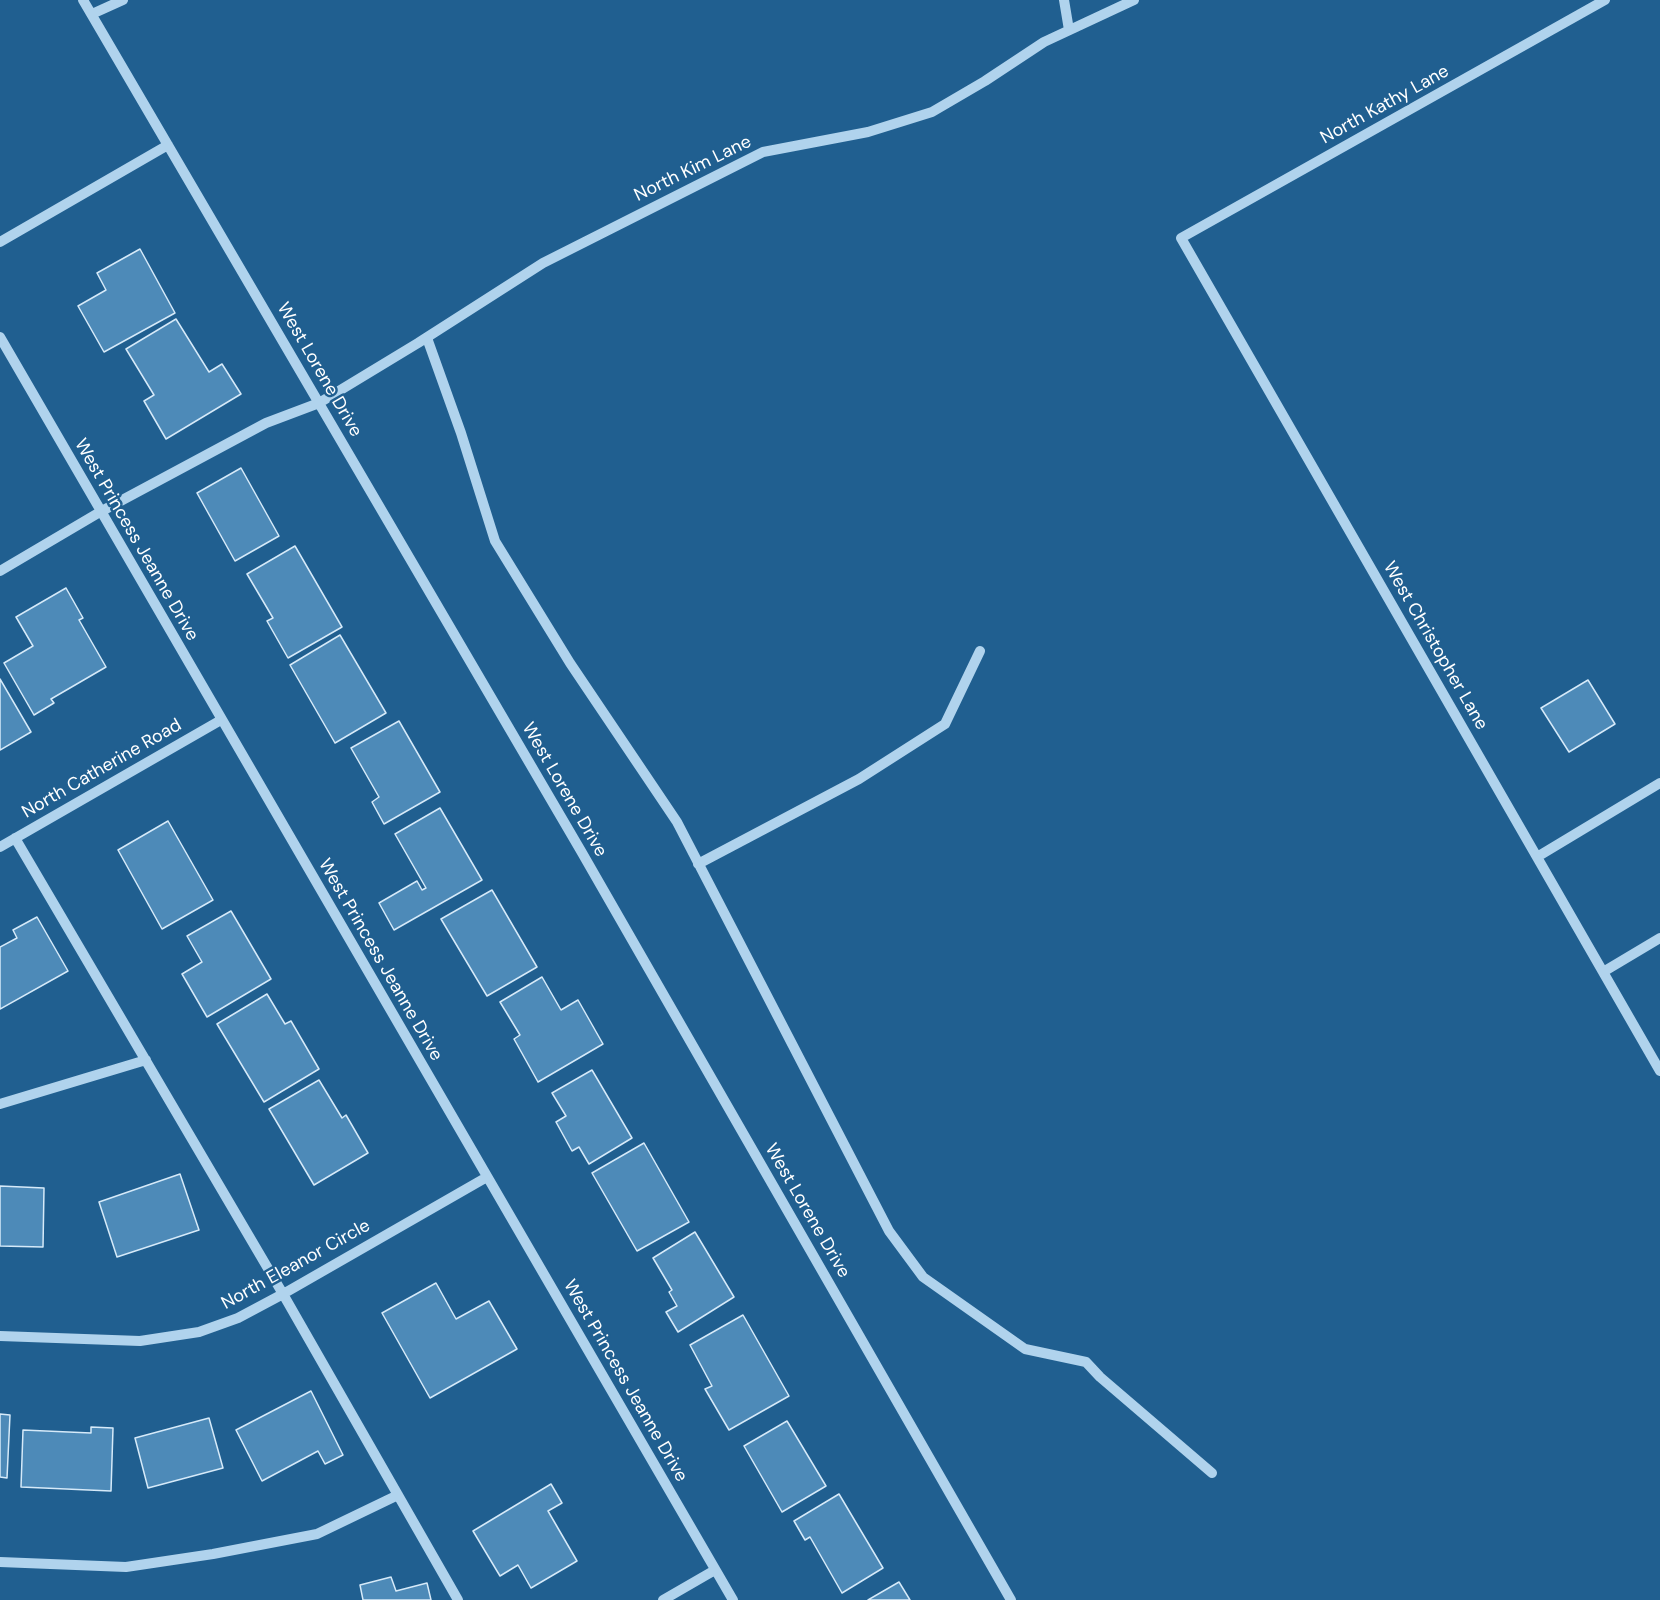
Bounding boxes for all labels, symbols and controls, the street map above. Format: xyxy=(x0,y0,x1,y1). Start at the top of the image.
street label: North Kathy Lane xyxy=(1317,61,1453,149)
street label: North Kim Lane xyxy=(631,131,755,207)
street label: West Lorene Drive xyxy=(272,299,366,441)
street label: West Princess Jeanne Drive xyxy=(69,435,203,645)
street label: West Christopher Lane xyxy=(1378,558,1492,734)
street label: North Catherine Road xyxy=(19,715,185,823)
street label: West Lorene Drive xyxy=(517,719,611,861)
street label: West Princess Jeanne Drive xyxy=(313,855,447,1065)
street label: West Lorene Drive xyxy=(760,1140,854,1282)
street label: North Eleanor Circle xyxy=(218,1215,374,1315)
street label: West Princess Jeanne Drive xyxy=(558,1276,692,1486)

